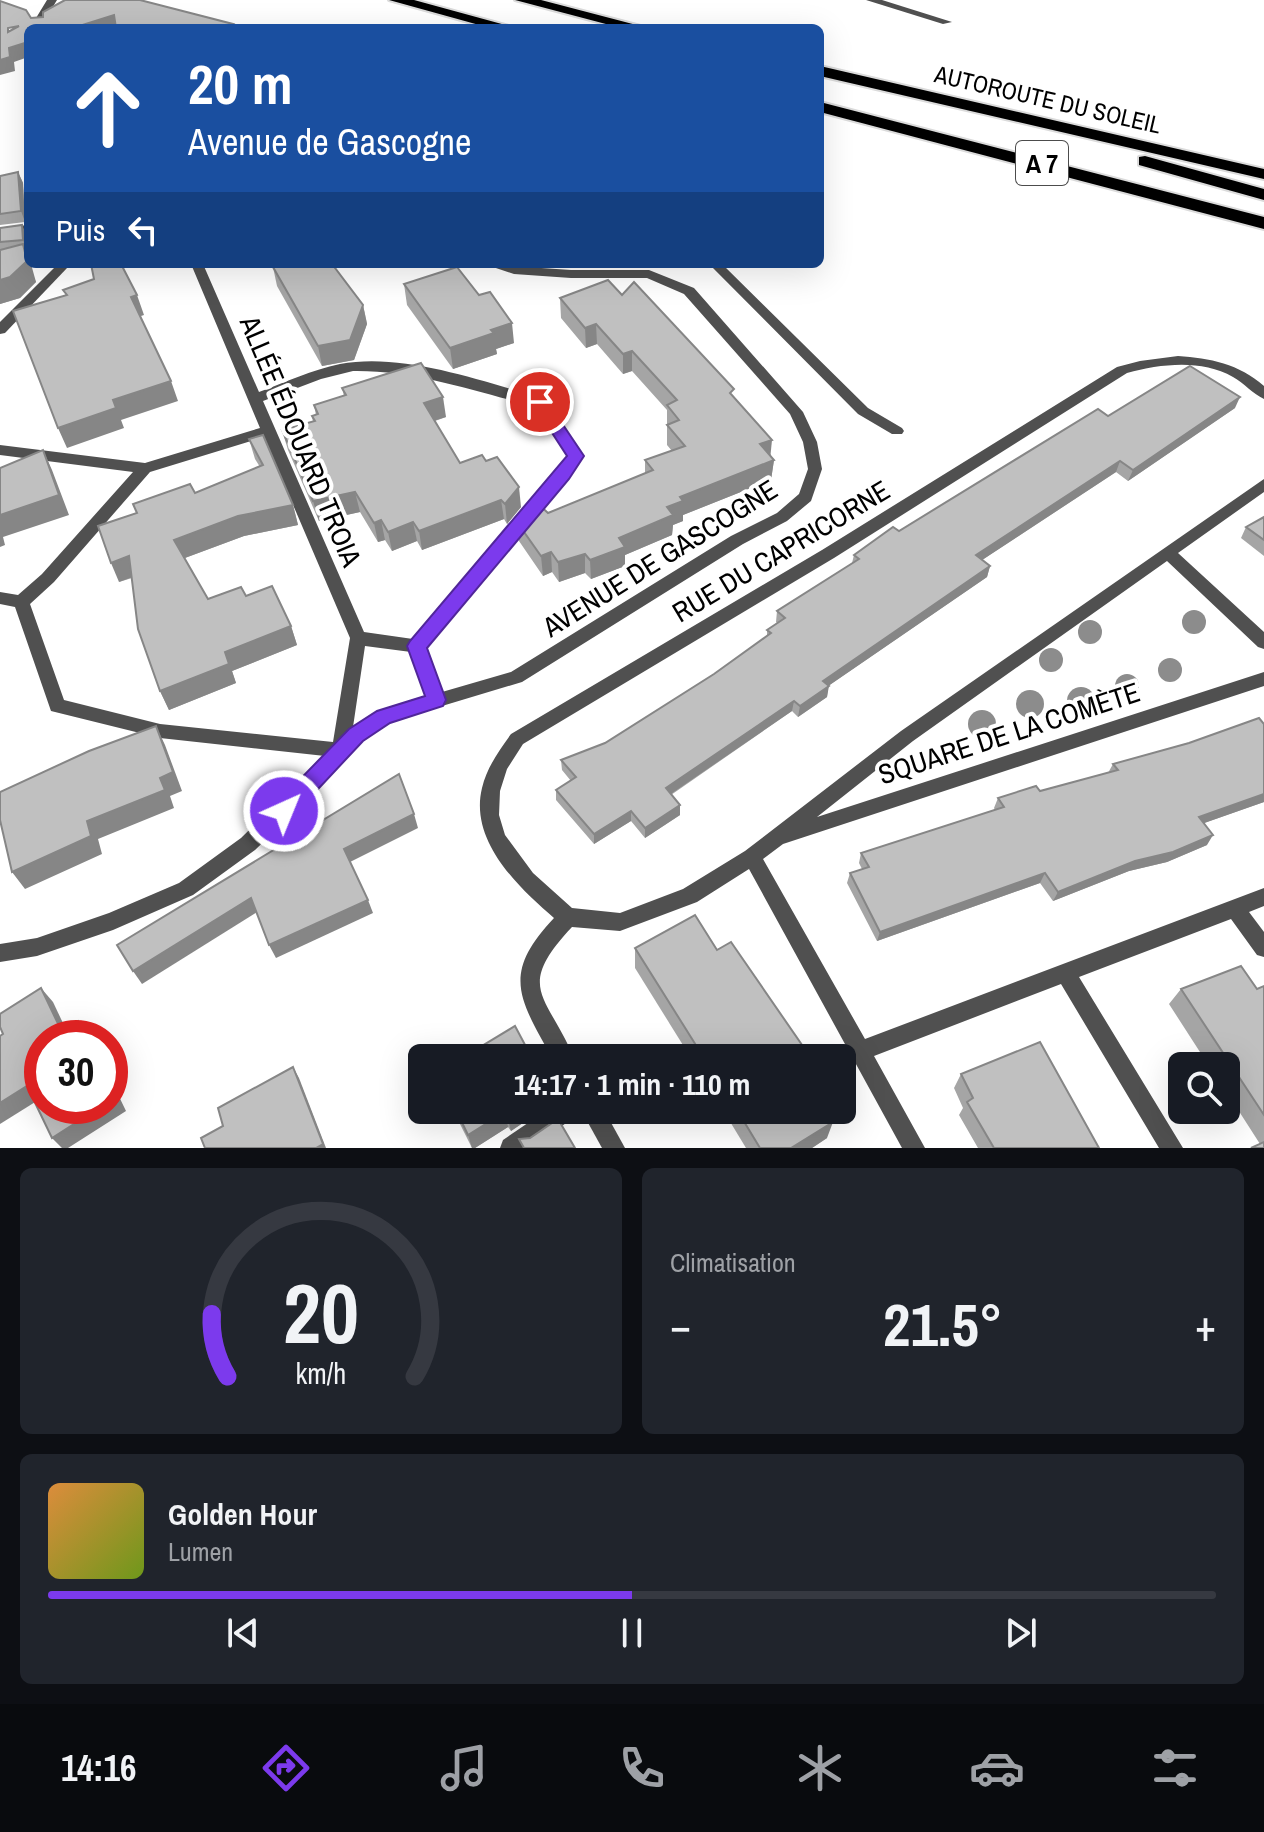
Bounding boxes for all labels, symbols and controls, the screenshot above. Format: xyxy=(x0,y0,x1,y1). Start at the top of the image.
text: 20 m xyxy=(188,46,293,121)
icon: ahead xyxy=(56,56,160,160)
street label: AUTOROUTE DU SOLEIL xyxy=(931,57,1164,141)
text: Avenue de Gascogne xyxy=(188,118,471,166)
road number: A 7 xyxy=(1016,141,1068,185)
icon: left xyxy=(121,208,165,252)
text: Puis xyxy=(56,210,105,250)
street label: ALLÉE ÉDOUARD TROIA xyxy=(231,309,371,573)
pin xyxy=(506,368,574,436)
icon: arrive xyxy=(518,380,562,424)
street label: AVENUE DE GASCOGNE xyxy=(535,470,785,646)
street label: RUE DU CAPRICORNE xyxy=(665,471,897,631)
street label: SQUARE DE LA COMÈTE xyxy=(873,673,1145,793)
position arrow xyxy=(242,769,326,853)
speed limit sign: 30 xyxy=(24,1020,128,1124)
map controls xyxy=(1168,1052,1240,1124)
button: search xyxy=(1168,1052,1240,1124)
text: 14:17 · 1 min · 110 m xyxy=(514,1064,750,1104)
text: Climatisation xyxy=(670,1245,796,1280)
text: 20 xyxy=(283,1257,359,1369)
text: 21.5° xyxy=(883,1284,1003,1365)
text: − xyxy=(670,1295,691,1355)
text: + xyxy=(1195,1295,1216,1355)
text: km/h xyxy=(296,1354,346,1393)
text: Golden Hour xyxy=(168,1494,317,1534)
text: Lumen xyxy=(168,1534,233,1569)
icon: previous xyxy=(221,1611,265,1655)
icon: pause xyxy=(610,1611,654,1655)
icon: next xyxy=(999,1611,1043,1655)
icon: directions xyxy=(258,1740,314,1796)
icon: music xyxy=(436,1740,492,1796)
icon: phone xyxy=(614,1740,670,1796)
icon: climate xyxy=(792,1740,848,1796)
icon: car xyxy=(969,1740,1025,1796)
icon: filters xyxy=(1147,1740,1203,1796)
text: 14:16 xyxy=(61,1744,136,1792)

